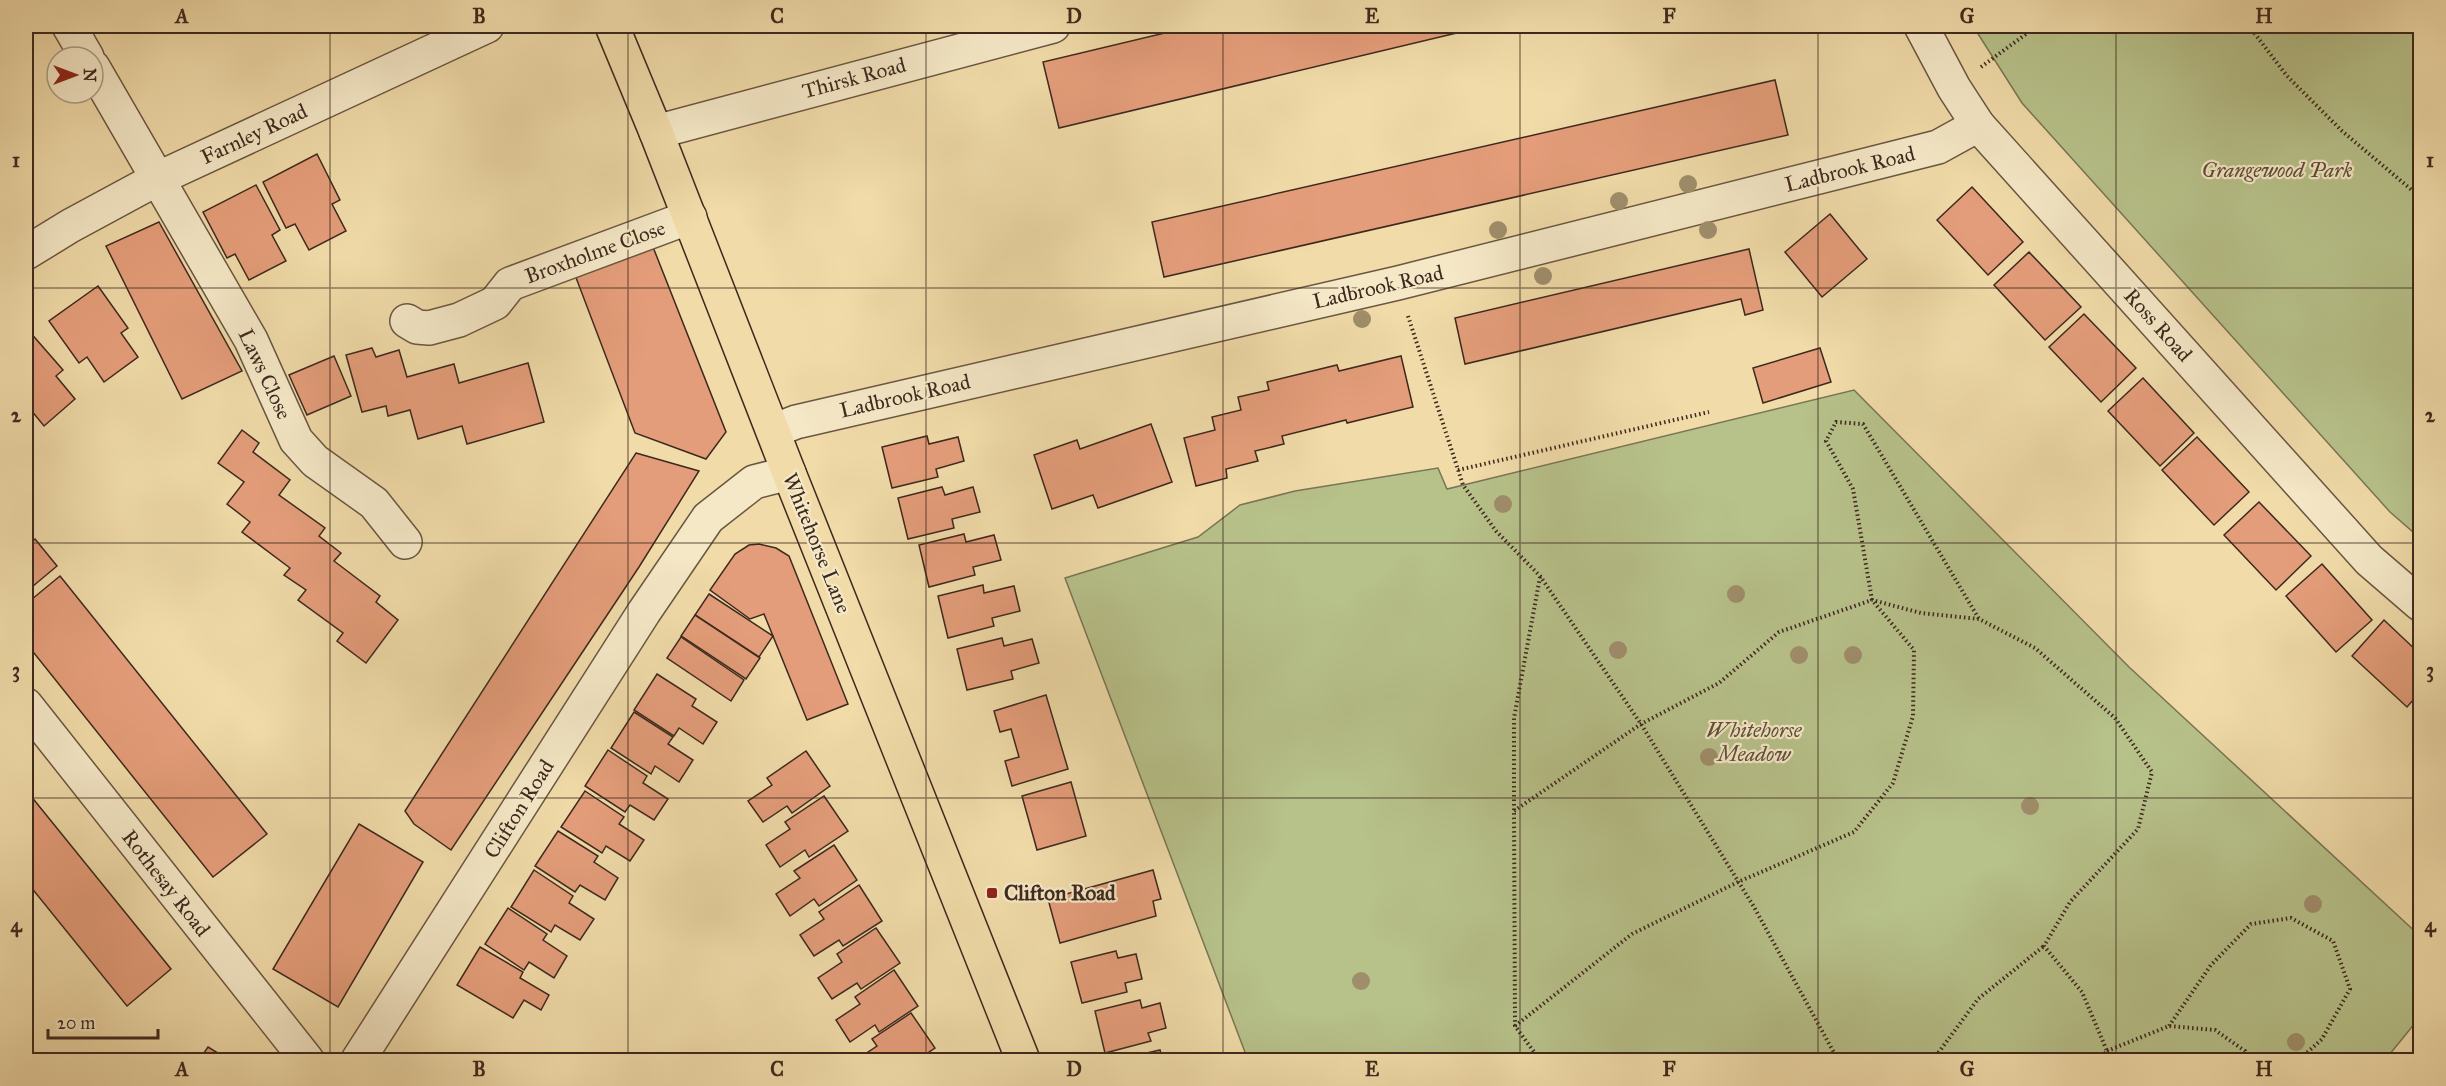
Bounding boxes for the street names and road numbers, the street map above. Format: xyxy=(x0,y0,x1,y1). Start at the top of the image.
street label: Thirsk Road xyxy=(799,52,909,104)
street label: Farnley Road xyxy=(197,98,312,170)
street label: Ladbrook Road xyxy=(1782,140,1918,198)
street label: Broxholme Close xyxy=(521,215,669,289)
street label: Ladbrook Road xyxy=(1310,259,1446,315)
street label: Ross Road xyxy=(2118,283,2198,367)
street label: Laws Close xyxy=(233,324,297,424)
street label: Ladbrook Road xyxy=(837,368,973,424)
street label: Whitehorse Lane xyxy=(777,469,857,617)
street label: Clifton Road xyxy=(478,754,560,863)
street label: Rothesay Road xyxy=(116,824,216,942)

